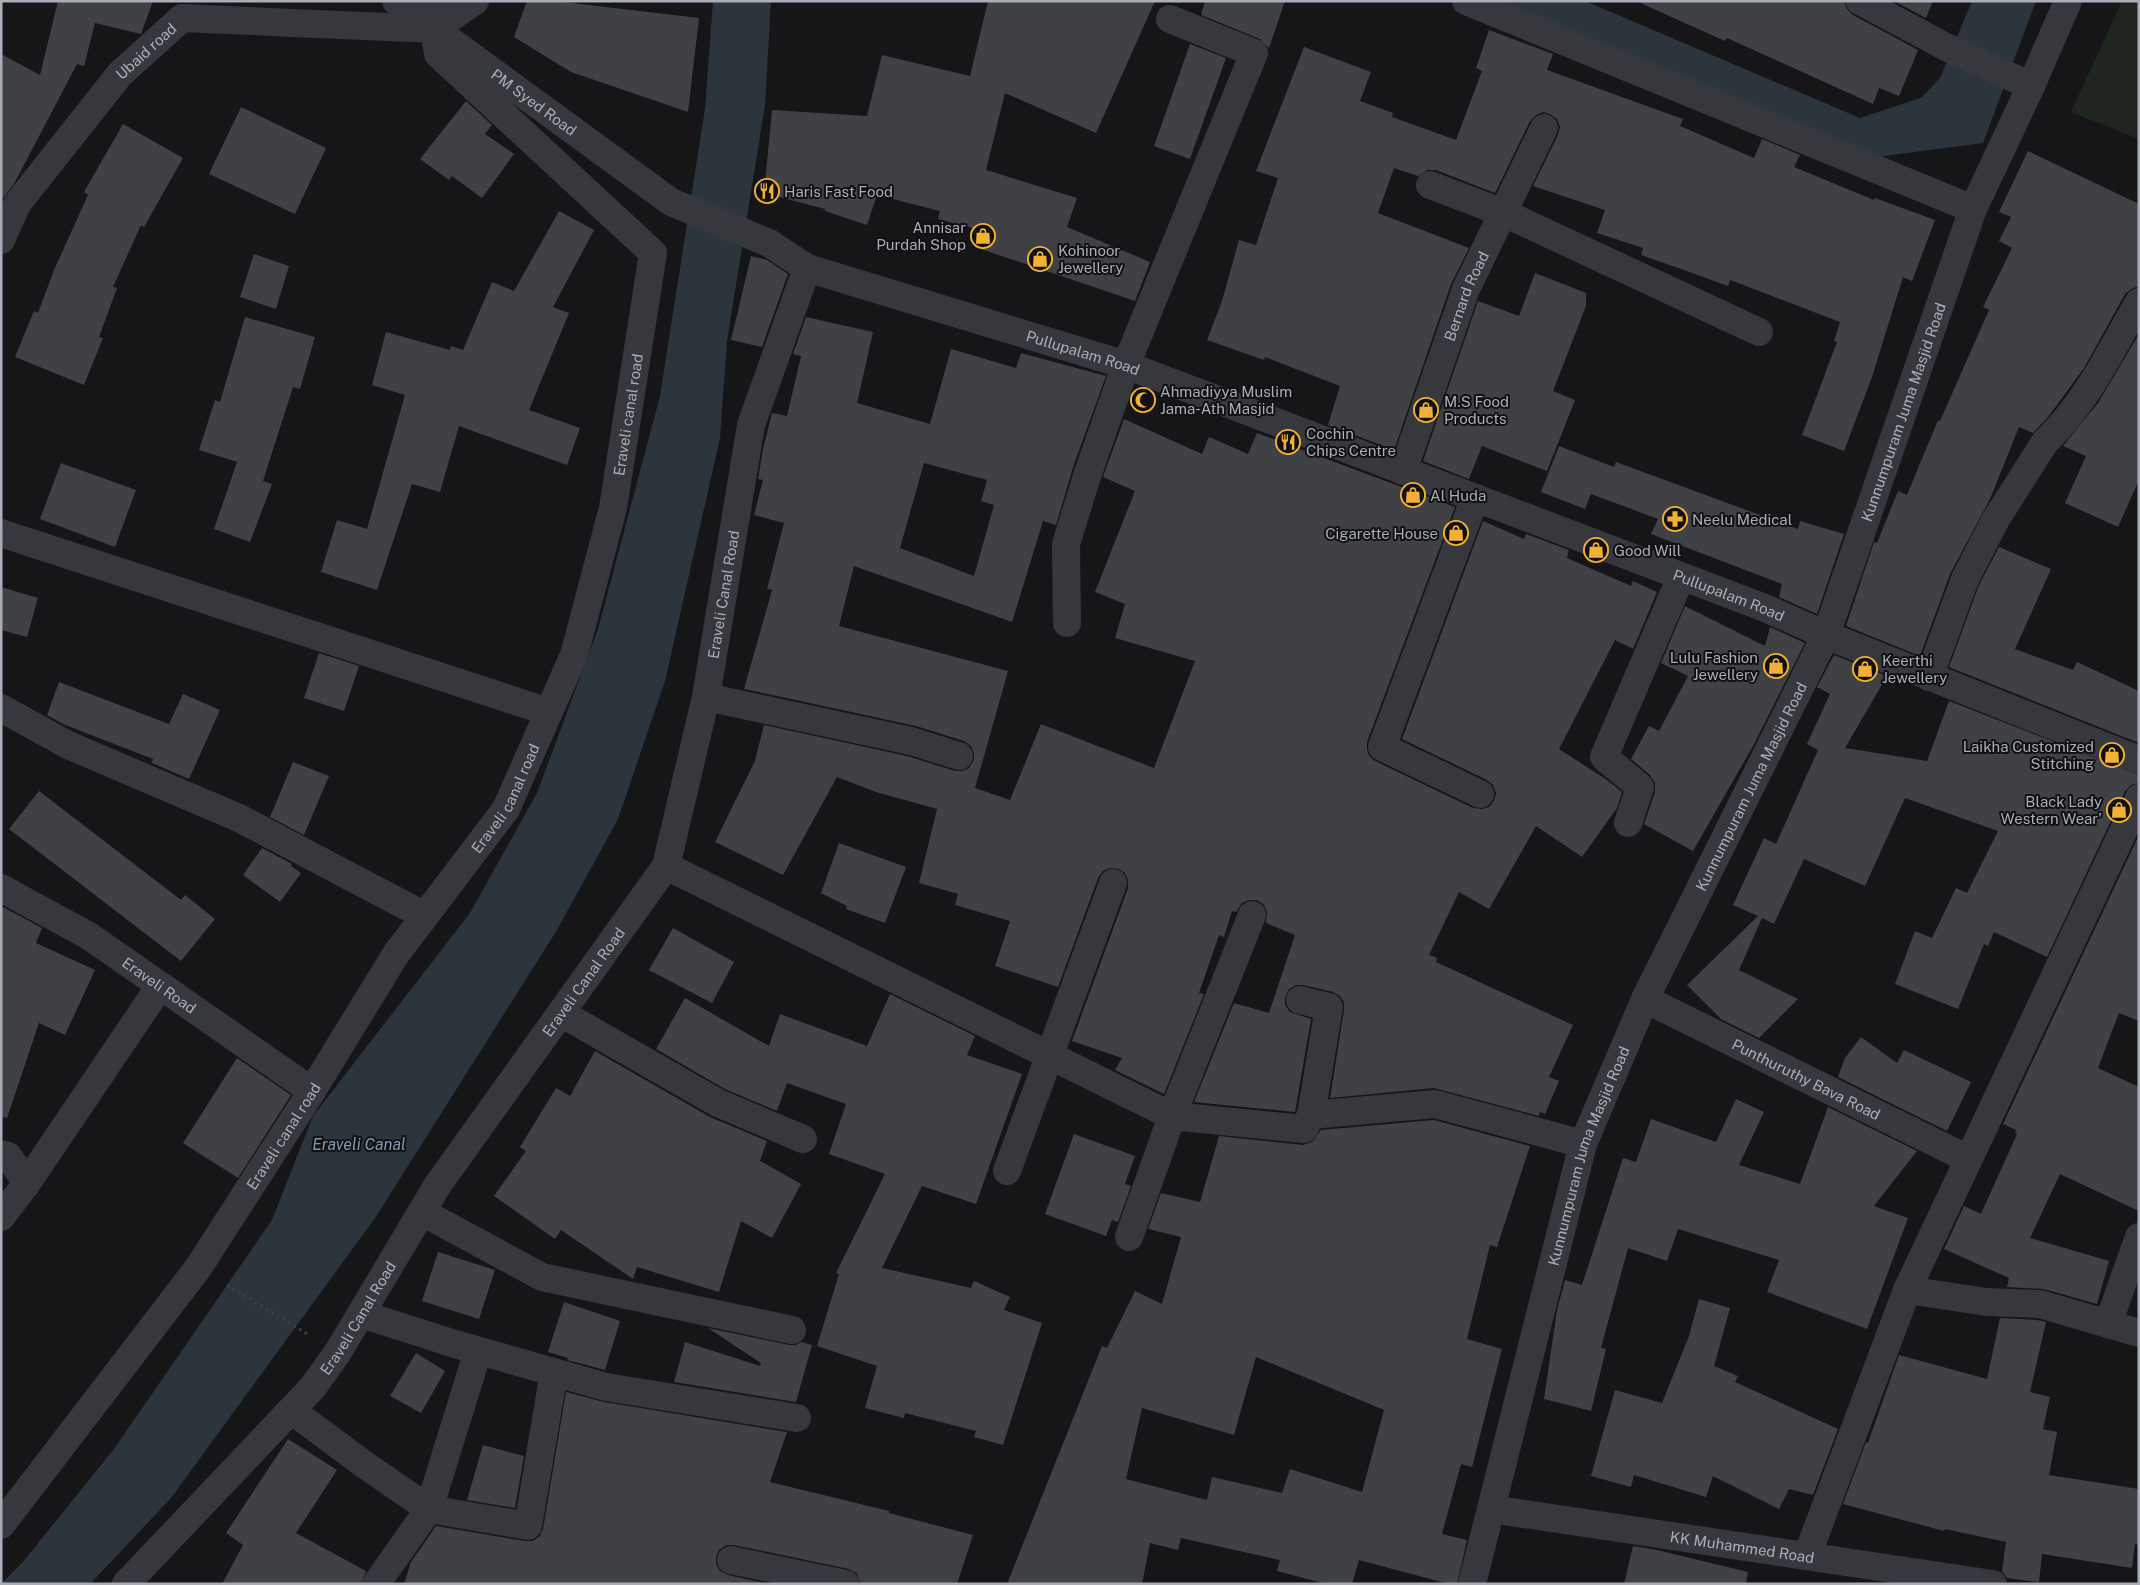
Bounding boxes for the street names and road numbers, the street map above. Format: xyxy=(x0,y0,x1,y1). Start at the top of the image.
street label: Ubaid road xyxy=(112,19,179,82)
street label: PM Syed Road xyxy=(488,65,580,139)
street label: Bernard Road xyxy=(1440,248,1492,343)
street label: Kunnumpuram Juma Masjid Road xyxy=(1857,300,1949,524)
street label: Pullupalam Road xyxy=(1024,327,1142,378)
street label: Eraveli canal road xyxy=(610,352,646,477)
street label: Eraveli Canal Road xyxy=(704,529,742,660)
street label: Pullupalam Road xyxy=(1671,565,1787,624)
street label: Kunnumpuram Juma Masjid Road xyxy=(1692,679,1810,893)
street label: Eraveli canal road xyxy=(467,741,542,856)
street label: Eraveli Canal Road xyxy=(538,924,628,1040)
street label: Eraveli Road xyxy=(119,953,200,1016)
street label: Punthuruthy Bava Road xyxy=(1729,1035,1883,1123)
street label: Kunnumpuram Juma Masjid Road xyxy=(1544,1044,1632,1267)
street label: Eraveli canal road xyxy=(243,1080,324,1192)
street label: Eraveli Canal Road xyxy=(316,1258,399,1378)
street label: KK Muhammed Road xyxy=(1669,1527,1816,1566)

